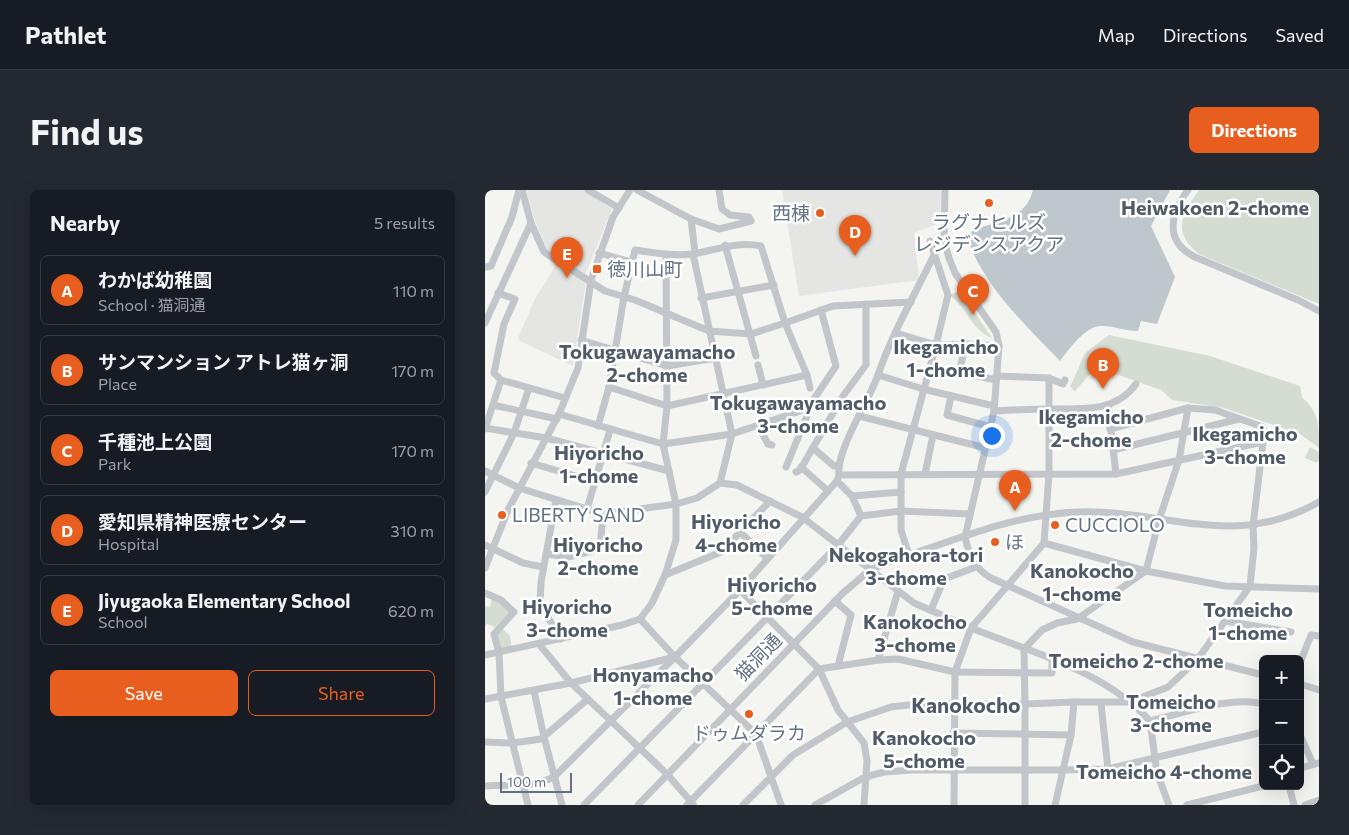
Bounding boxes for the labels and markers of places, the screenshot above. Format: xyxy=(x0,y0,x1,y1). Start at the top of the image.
marker: ラグナヒルズ レジデンスアクア xyxy=(983,197,995,209)
place label: 西棟 xyxy=(772,201,810,224)
marker: 西棟 xyxy=(814,207,826,219)
place label: ラグナヒルズ レジデンスアクア xyxy=(914,210,1064,255)
pin: D xyxy=(839,215,871,256)
pin: E xyxy=(551,237,583,278)
place label: 徳川山町 xyxy=(607,257,683,280)
marker: 徳川山町 xyxy=(591,263,603,275)
pin: C xyxy=(957,274,989,315)
pin: B xyxy=(1087,348,1119,389)
pin: A xyxy=(999,470,1031,511)
place label: LIBERTY SAND xyxy=(512,503,645,526)
marker: LIBERTY SAND xyxy=(496,509,508,521)
place label: CUCCIOLO xyxy=(1065,513,1165,536)
marker: CUCCIOLO xyxy=(1049,519,1061,531)
place label: ほ xyxy=(1005,530,1024,553)
marker: ほ xyxy=(989,536,1001,548)
marker: ドゥムダラカ xyxy=(743,708,755,720)
place label: ドゥムダラカ xyxy=(692,721,806,744)

